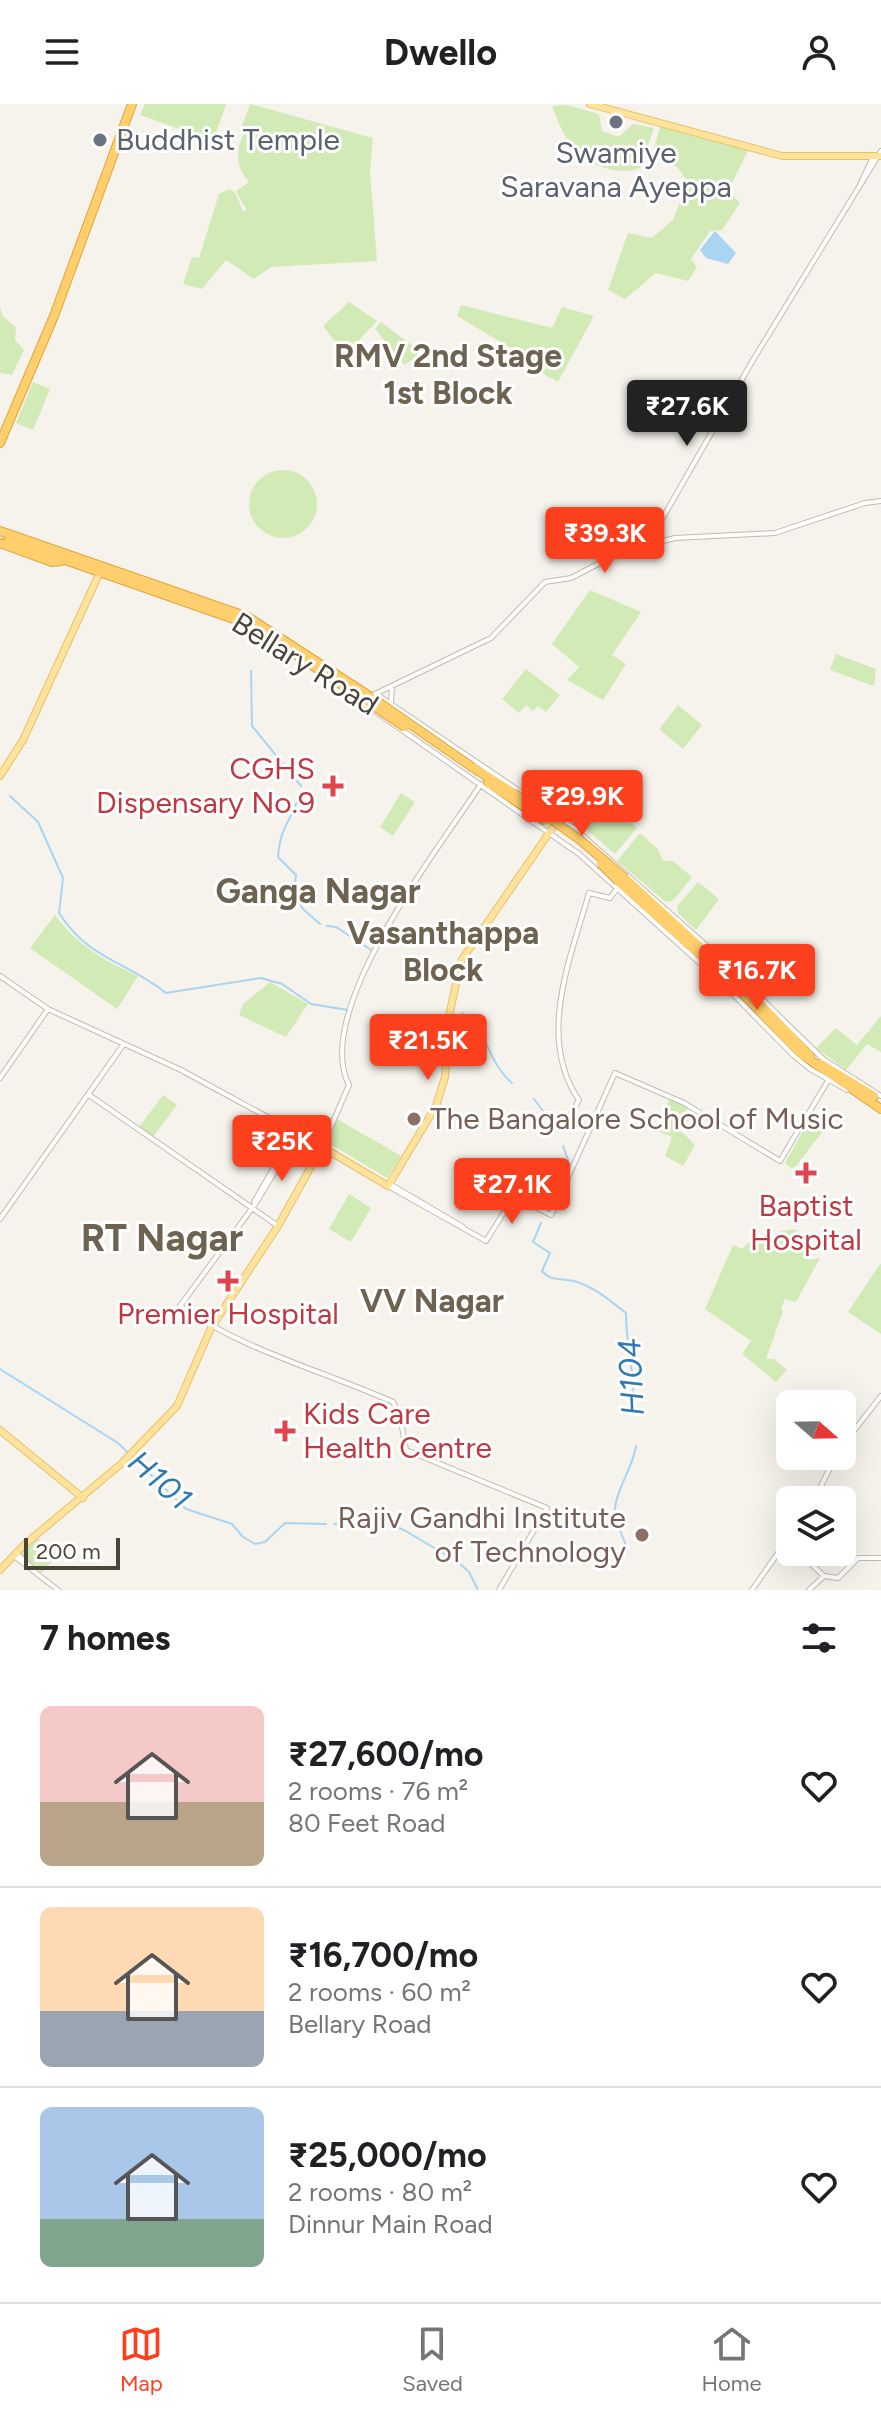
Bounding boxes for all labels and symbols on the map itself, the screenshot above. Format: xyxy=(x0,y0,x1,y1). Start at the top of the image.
marker: Swamiye Saravana Ayeppa xyxy=(607,113,625,131)
place label: Buddhist Temple xyxy=(116,121,340,158)
marker: Buddhist Temple xyxy=(91,131,109,149)
place label: Swamiye Saravana Ayeppa xyxy=(500,134,732,205)
district label: RMV 2nd Stage 1st Block xyxy=(334,337,562,412)
pin: ₹27.6K xyxy=(622,380,752,448)
pin: ₹39.3K xyxy=(540,507,670,575)
street label: Bellary Road xyxy=(225,604,385,723)
place label: CGHS Dispensary No.9 xyxy=(96,750,315,821)
pin: ₹29.9K xyxy=(517,770,647,838)
marker: CGHS Dispensary No.9 xyxy=(322,775,344,797)
district label: Ganga Nagar xyxy=(215,871,421,912)
district label: Vasanthappa Block xyxy=(347,914,539,989)
pin: ₹16.7K xyxy=(692,944,822,1012)
pin: ₹21.5K xyxy=(363,1014,493,1082)
place label: The Bangalore School of Music xyxy=(430,1100,844,1137)
marker: The Bangalore School of Music xyxy=(405,1110,423,1128)
pin: ₹25K xyxy=(235,1115,329,1183)
pin: ₹27.1K xyxy=(447,1158,577,1226)
marker: Baptist Hospital xyxy=(795,1162,817,1184)
place label: Baptist Hospital xyxy=(750,1187,862,1258)
district label: RT Nagar xyxy=(81,1215,243,1261)
marker: Premier Hospital xyxy=(217,1270,239,1292)
district label: VV Nagar xyxy=(360,1282,504,1320)
place label: Premier Hospital xyxy=(117,1295,339,1332)
water label: H104 xyxy=(610,1337,652,1417)
north arrow xyxy=(776,1390,856,1470)
place label: Kids Care Health Centre xyxy=(303,1395,492,1466)
marker: Kids Care Health Centre xyxy=(274,1420,296,1442)
water label: H101 xyxy=(121,1442,199,1518)
place label: Rajiv Gandhi Institute of Technology xyxy=(337,1499,626,1570)
marker: Rajiv Gandhi Institute of Technology xyxy=(633,1526,651,1544)
scale bar xyxy=(24,1534,120,1570)

